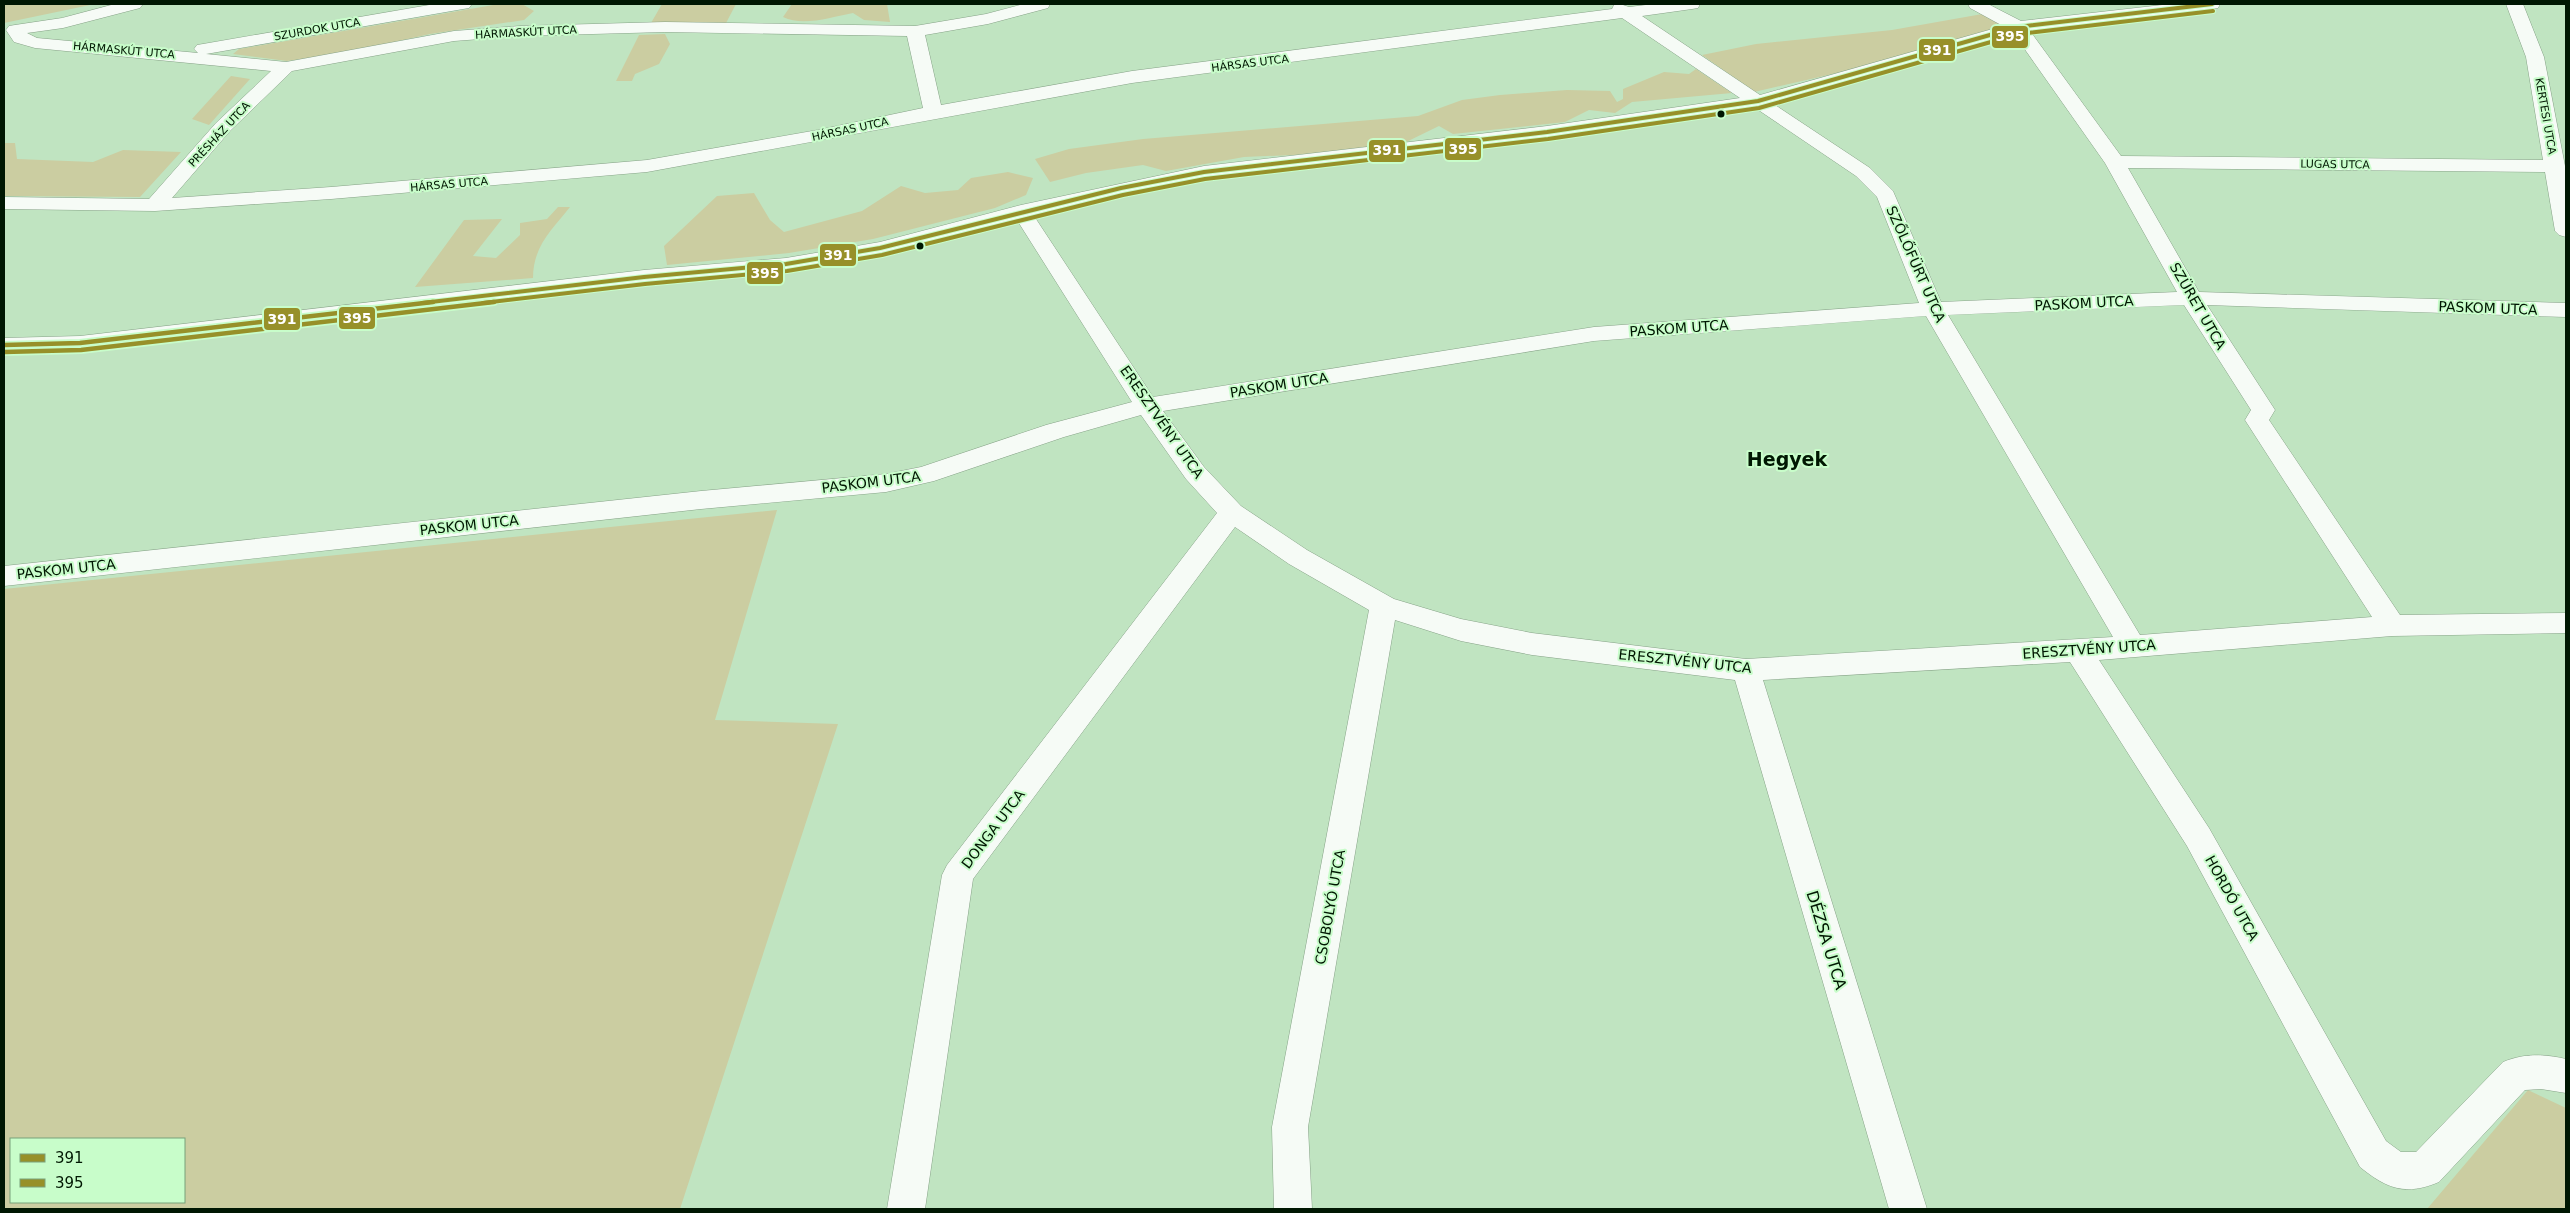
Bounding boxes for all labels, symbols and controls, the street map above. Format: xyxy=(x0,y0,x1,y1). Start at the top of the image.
street label: SZURDOK UTCA xyxy=(273,15,362,43)
street label: HÁRMASKÚT UTCA xyxy=(475,23,578,42)
line badge: 395 xyxy=(1991,25,2029,49)
text: 395 xyxy=(1995,28,2025,44)
line badge: 391 xyxy=(1918,38,1956,62)
street label: HÁRMASKÚT UTCA xyxy=(73,40,176,61)
text: 391 xyxy=(1922,42,1952,58)
street label: HÁRSAS UTCA xyxy=(1211,52,1290,75)
street label: KERTESI UTCA xyxy=(2532,77,2559,156)
street label: PRÉSHÁZ UTCA xyxy=(186,99,253,170)
unlabelled marker xyxy=(1716,109,1726,119)
street label: HÁRSAS UTCA xyxy=(811,115,890,144)
line badge: 395 xyxy=(1444,137,1482,161)
line badge: 391 xyxy=(1368,139,1406,163)
text: 395 xyxy=(1448,141,1478,157)
text: 391 xyxy=(1372,142,1402,158)
street label: LUGAS UTCA xyxy=(2300,157,2370,172)
street label: HÁRSAS UTCA xyxy=(410,175,489,194)
street label: SZŐLŐFÜRT UTCA xyxy=(1883,203,1950,325)
unlabelled marker xyxy=(915,241,925,251)
line badge: 391 xyxy=(819,243,857,267)
text: 391 xyxy=(823,247,853,263)
street label: SZÜRET UTCA xyxy=(2167,259,2230,353)
line badge: 395 xyxy=(746,261,784,285)
text: 395 xyxy=(750,265,780,281)
street label: PASKOM UTCA xyxy=(2034,292,2134,314)
street label: PASKOM UTCA xyxy=(2438,298,2538,318)
line badge: 395 xyxy=(338,306,376,330)
line badge: 391 xyxy=(263,307,301,331)
text: 395 xyxy=(342,310,372,326)
text: 391 xyxy=(267,311,297,327)
street label: PASKOM UTCA xyxy=(1629,317,1730,339)
street label: ERESZTVÉNY UTCA xyxy=(1117,363,1207,482)
street label: PASKOM UTCA xyxy=(1229,369,1330,401)
district label: Hegyek xyxy=(1747,448,1828,470)
street label: PASKOM UTCA xyxy=(821,468,922,496)
street label: PASKOM UTCA xyxy=(419,512,520,538)
street label: PASKOM UTCA xyxy=(16,556,117,582)
street label: ERESZTVÉNY UTCA xyxy=(2022,636,2157,662)
street label: ERESZTVÉNY UTCA xyxy=(1618,646,1753,676)
street label: DONGA UTCA xyxy=(958,786,1028,872)
street label: CSOBOLYÓ UTCA xyxy=(1311,848,1348,966)
street label: HORDÓ UTCA xyxy=(2202,852,2263,944)
street label: DÉZSA UTCA xyxy=(1802,888,1851,992)
legend xyxy=(10,1138,185,1203)
text: 391 xyxy=(55,1149,84,1167)
text: 395 xyxy=(55,1174,84,1192)

